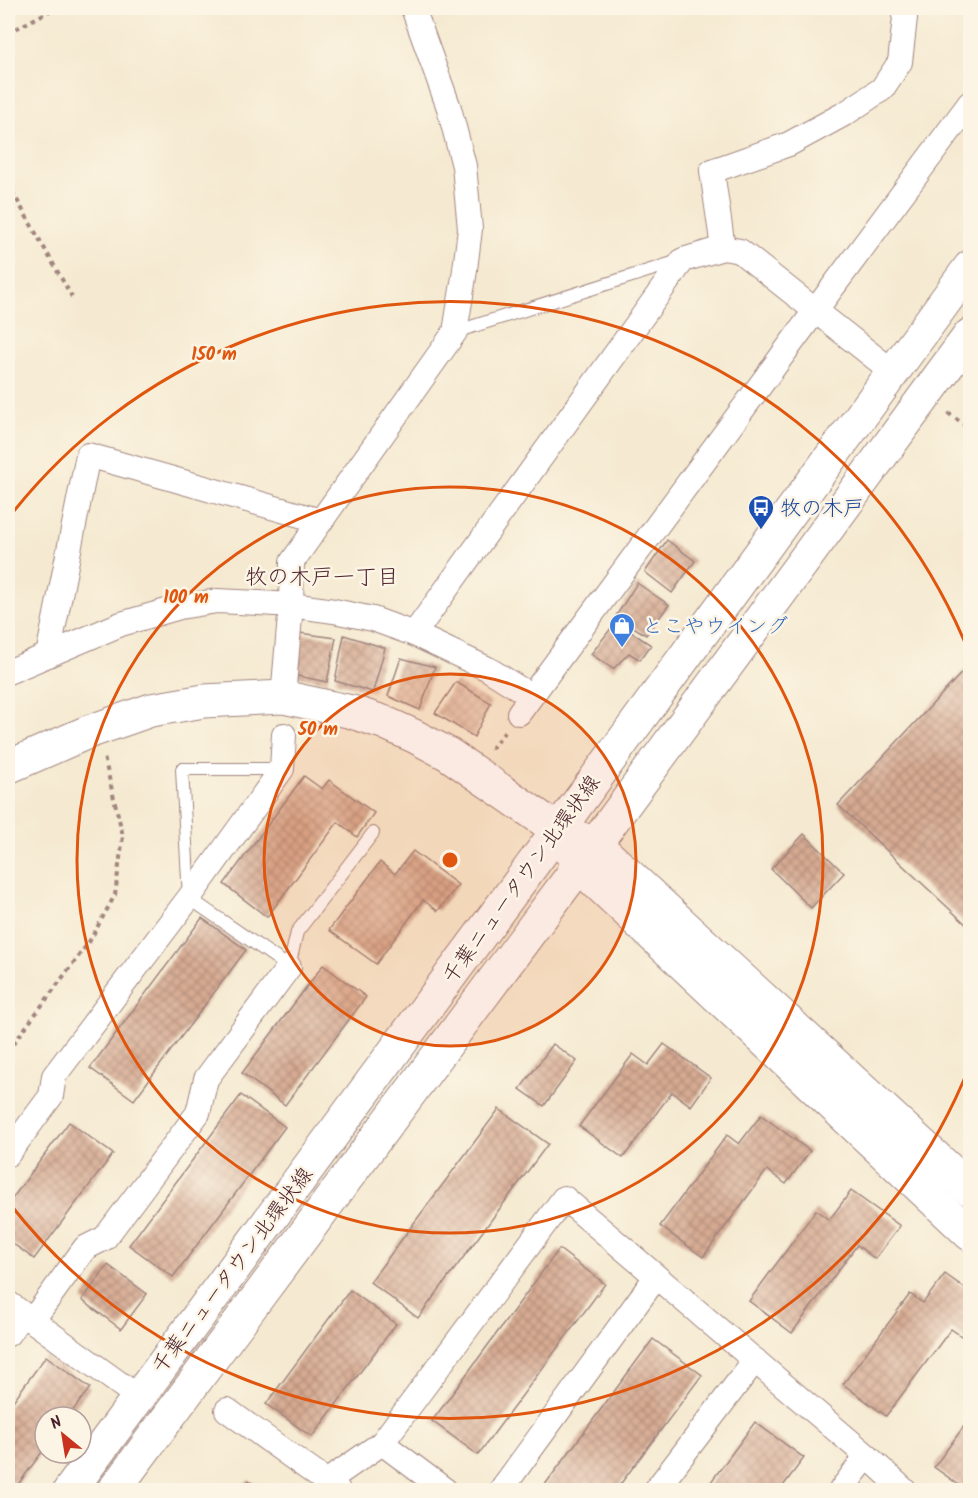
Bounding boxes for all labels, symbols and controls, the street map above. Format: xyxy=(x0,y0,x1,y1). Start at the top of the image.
text: 150 m xyxy=(191,341,237,370)
bus stop icon: 牧の木戸 xyxy=(746,493,776,531)
place label: 牧の木戸 xyxy=(780,493,864,526)
district label: 牧の木戸一丁目 xyxy=(245,561,399,596)
text: 100 m xyxy=(163,584,209,613)
shop icon: とこやウイング xyxy=(607,611,637,649)
place label: とこやウイング xyxy=(642,611,788,644)
text: 50 m xyxy=(297,716,338,745)
street label: 千葉ニュータウン北環状線 xyxy=(435,768,610,991)
centre of rings xyxy=(440,850,460,870)
street label: 千葉ニュータウン北環状線 xyxy=(144,1161,322,1381)
north arrow xyxy=(33,1405,93,1465)
text: N xyxy=(46,1410,67,1437)

